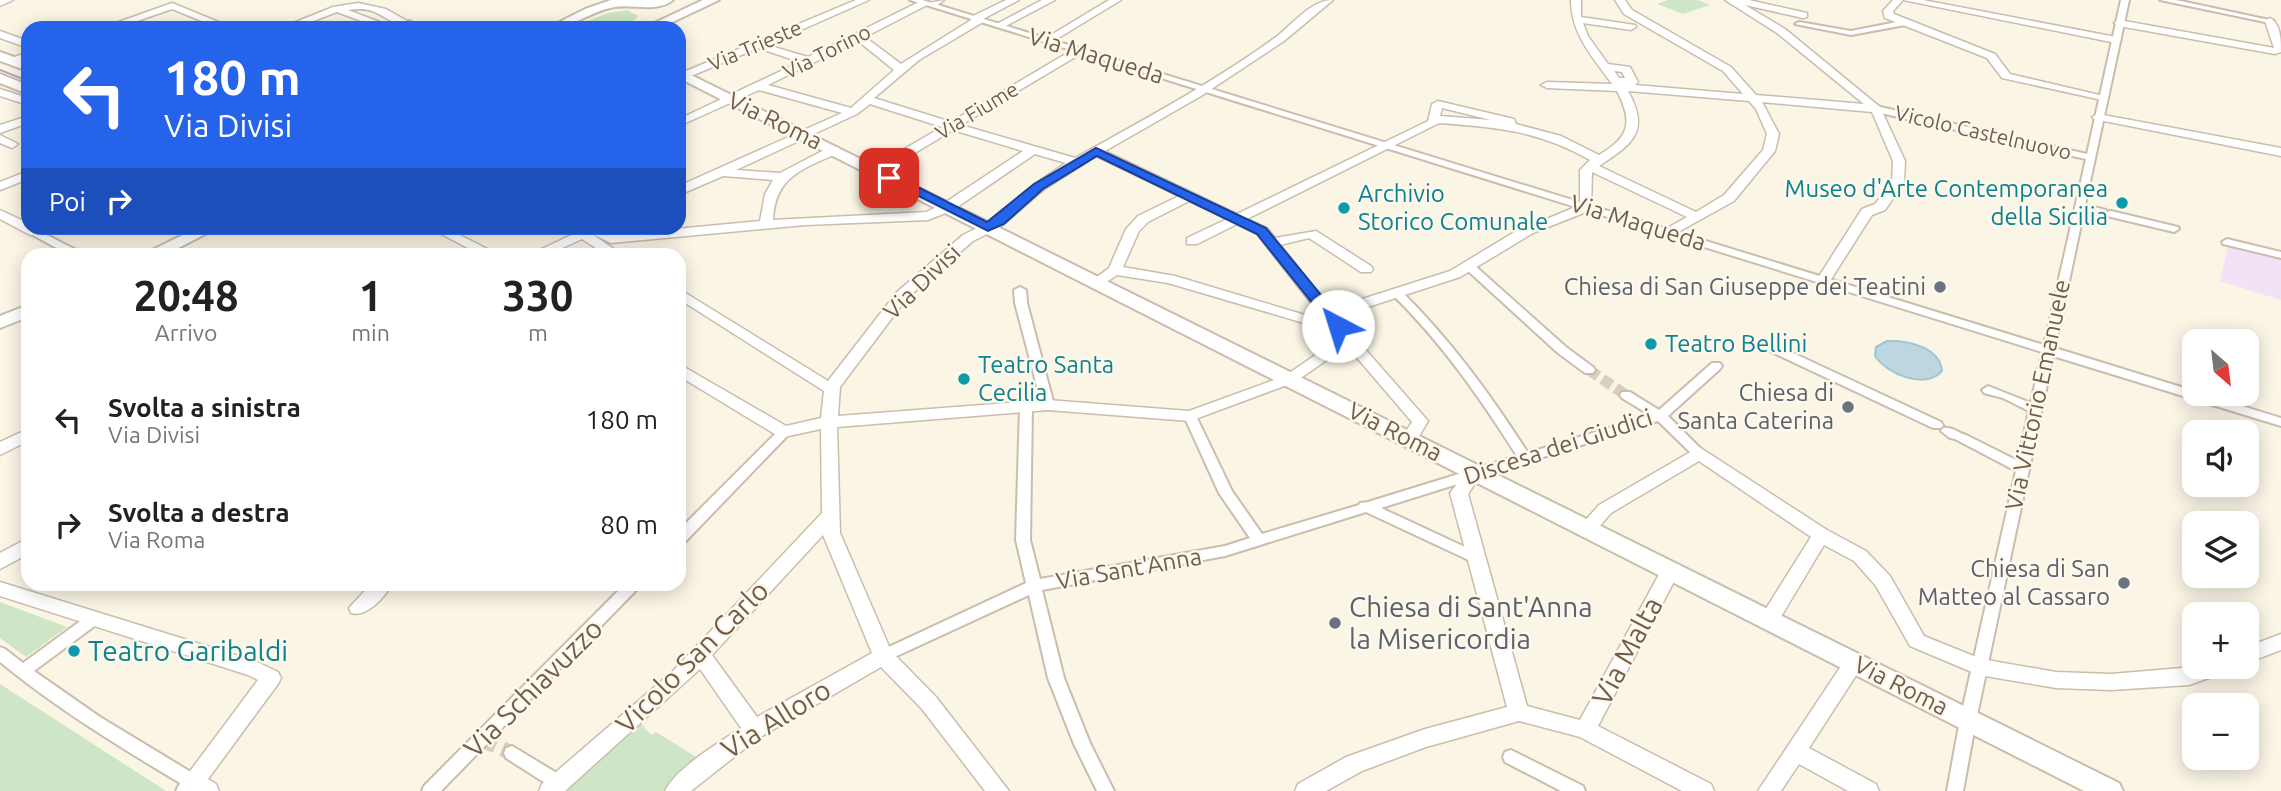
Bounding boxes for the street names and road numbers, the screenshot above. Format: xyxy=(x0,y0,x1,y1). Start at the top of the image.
street label: Via Trieste xyxy=(704,15,805,76)
street label: Via Torino xyxy=(779,19,874,83)
street label: Via Maqueda xyxy=(1025,22,1167,89)
street label: Via Fiume xyxy=(931,76,1022,144)
street label: Via Roma xyxy=(724,86,827,155)
street label: Vicolo Castelnuovo xyxy=(1893,100,2074,164)
street label: Via Maqueda xyxy=(1567,189,1709,256)
street label: Via Divisi xyxy=(878,239,966,325)
street label: Via Vittorio Emanuele xyxy=(2000,277,2075,513)
street label: Via Roma xyxy=(1344,396,1447,467)
street label: Discesa dei Giudici xyxy=(1460,403,1656,490)
street label: Via Sant'Anna xyxy=(1054,542,1204,595)
street label: Vicolo San Carlo xyxy=(609,574,774,739)
street label: Via Malta xyxy=(1585,592,1668,710)
street label: Via Schiavuzzo xyxy=(457,612,608,763)
street label: Via Roma xyxy=(1850,650,1953,721)
street label: Via Alloro xyxy=(716,673,836,764)

